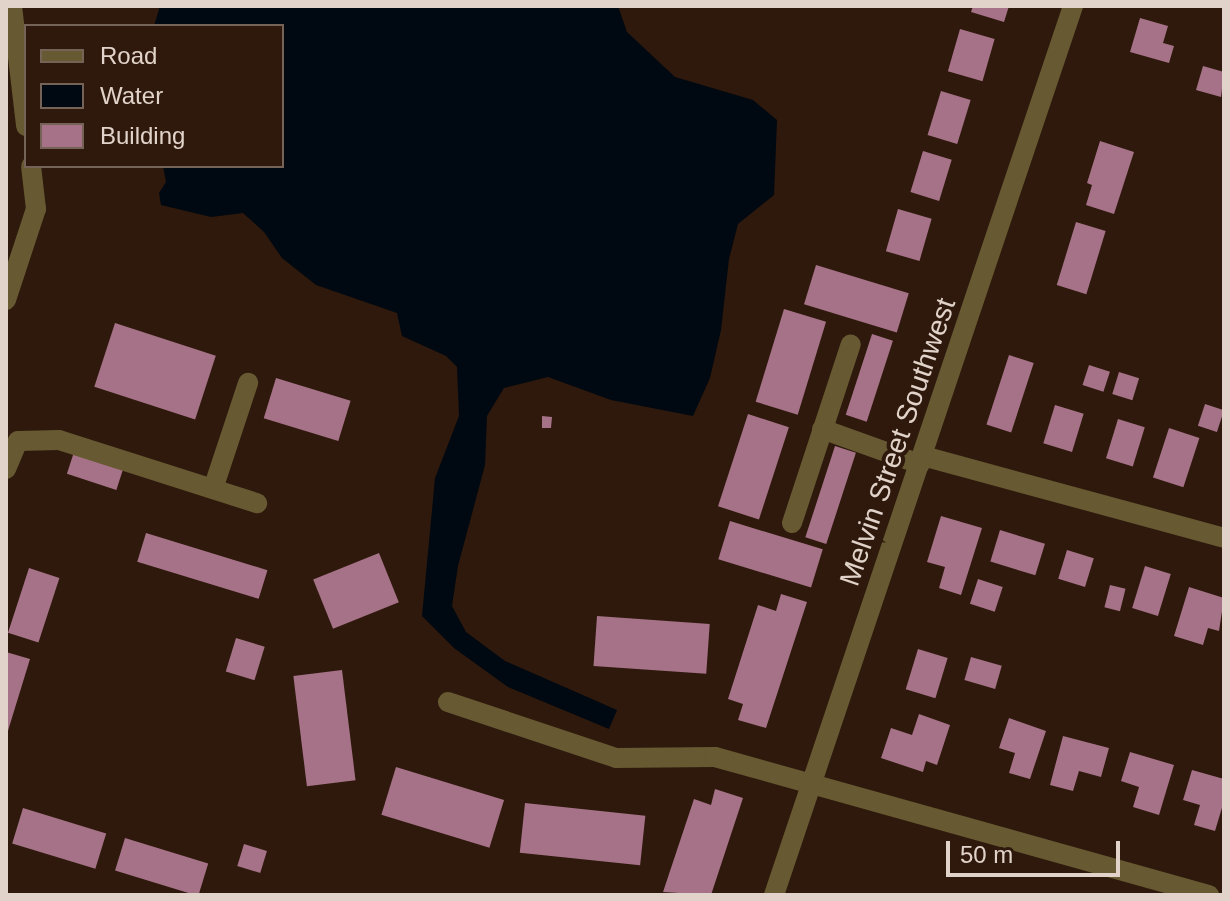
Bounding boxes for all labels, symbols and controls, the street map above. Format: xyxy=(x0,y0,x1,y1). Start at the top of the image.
legend xyxy=(24,24,284,168)
text: Road xyxy=(100,42,157,69)
text: Water xyxy=(100,82,163,109)
text: Building xyxy=(100,122,185,149)
street label: Melvin Street Southwest xyxy=(833,294,963,590)
scale bar xyxy=(950,825,1124,875)
text: 50 m xyxy=(960,841,1013,868)

